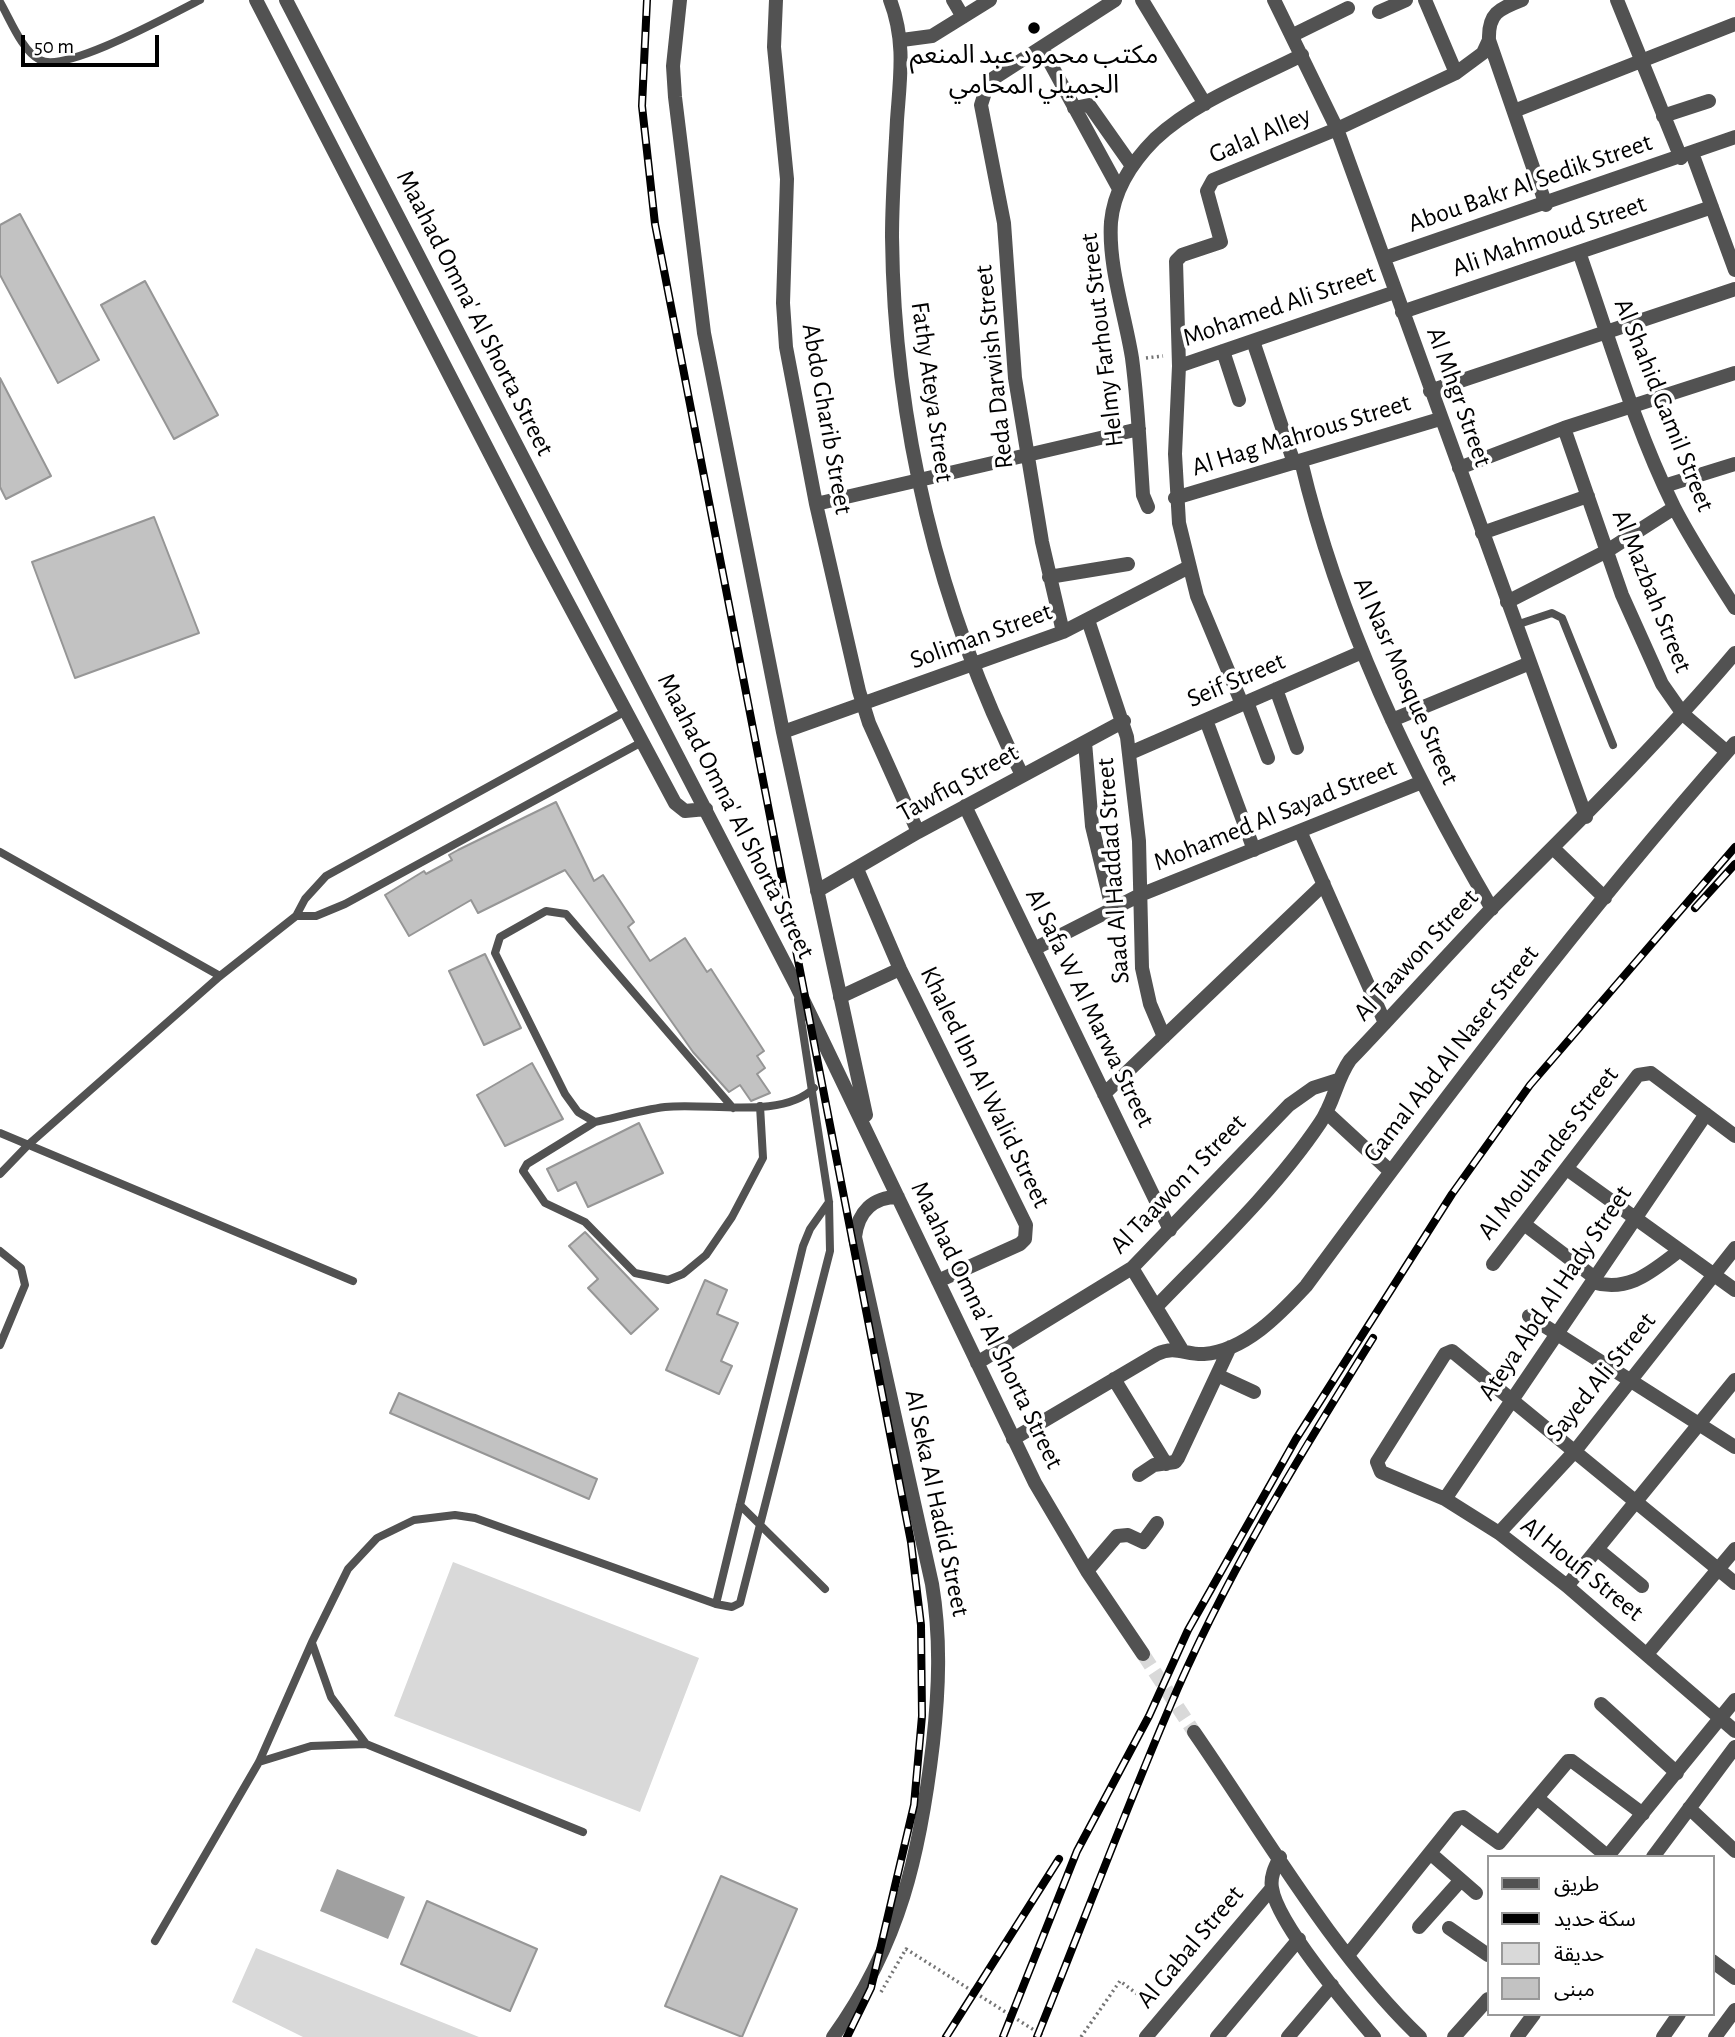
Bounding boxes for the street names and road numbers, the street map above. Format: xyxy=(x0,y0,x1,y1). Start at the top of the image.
street label: Galal Alley xyxy=(1204,100,1316,170)
street label: Abou Bakr Al Sedik Street xyxy=(1404,127,1656,239)
street label: Maahad Omna' Al Shorta Street xyxy=(389,165,561,461)
street label: Ali Mahmoud Street xyxy=(1448,188,1650,284)
street label: Helmy Farhout Street xyxy=(1073,231,1131,449)
street label: Mohamed Ali Street xyxy=(1179,258,1379,354)
street label: Reda Darwish Street xyxy=(968,263,1020,471)
street label: Al Shahid Gamil Street xyxy=(1607,294,1721,516)
street label: Fathy Ateya Street xyxy=(904,300,960,484)
street label: Abdo Gharib Street xyxy=(795,321,859,517)
street label: Al Mhgr Street xyxy=(1419,323,1499,471)
street label: Al Hag Mahrous Street xyxy=(1188,387,1414,483)
street label: Al Mazbah Street xyxy=(1605,505,1699,677)
street label: Al Nasr Mosque Street xyxy=(1346,572,1466,790)
street label: Soliman Street xyxy=(906,596,1056,676)
street label: Seif Street xyxy=(1182,645,1290,715)
street label: Maahad Omna' Al Shorta Street xyxy=(650,668,822,964)
street label: Tawfiq Street xyxy=(892,737,1024,829)
street label: Mohamed Al Sayad Street xyxy=(1149,752,1401,878)
street label: Saad Al Haddad Street xyxy=(1090,757,1136,985)
street label: Al Taawon Street xyxy=(1347,883,1485,1027)
street label: Al Safa W Al Marwa Street xyxy=(1019,884,1161,1132)
street label: Gamal Abd Al Naser Street xyxy=(1356,939,1546,1169)
street label: Khaled Ibn Al Walid Street xyxy=(913,961,1057,1213)
street label: Al Mouhandes Street xyxy=(1471,1060,1625,1246)
street label: Al Taawon 1 Street xyxy=(1103,1108,1253,1260)
street label: Maahad Omna' Al Shorta Street xyxy=(904,1176,1070,1474)
street label: Ateya Abd Al Hady Street xyxy=(1471,1180,1639,1406)
street label: Sayed Ali Street xyxy=(1539,1306,1663,1448)
street label: Al Seka Al Hadid Street xyxy=(898,1387,976,1619)
street label: Al Houfi Street xyxy=(1514,1510,1650,1628)
street label: Al Gabal Street xyxy=(1130,1879,1250,2015)

